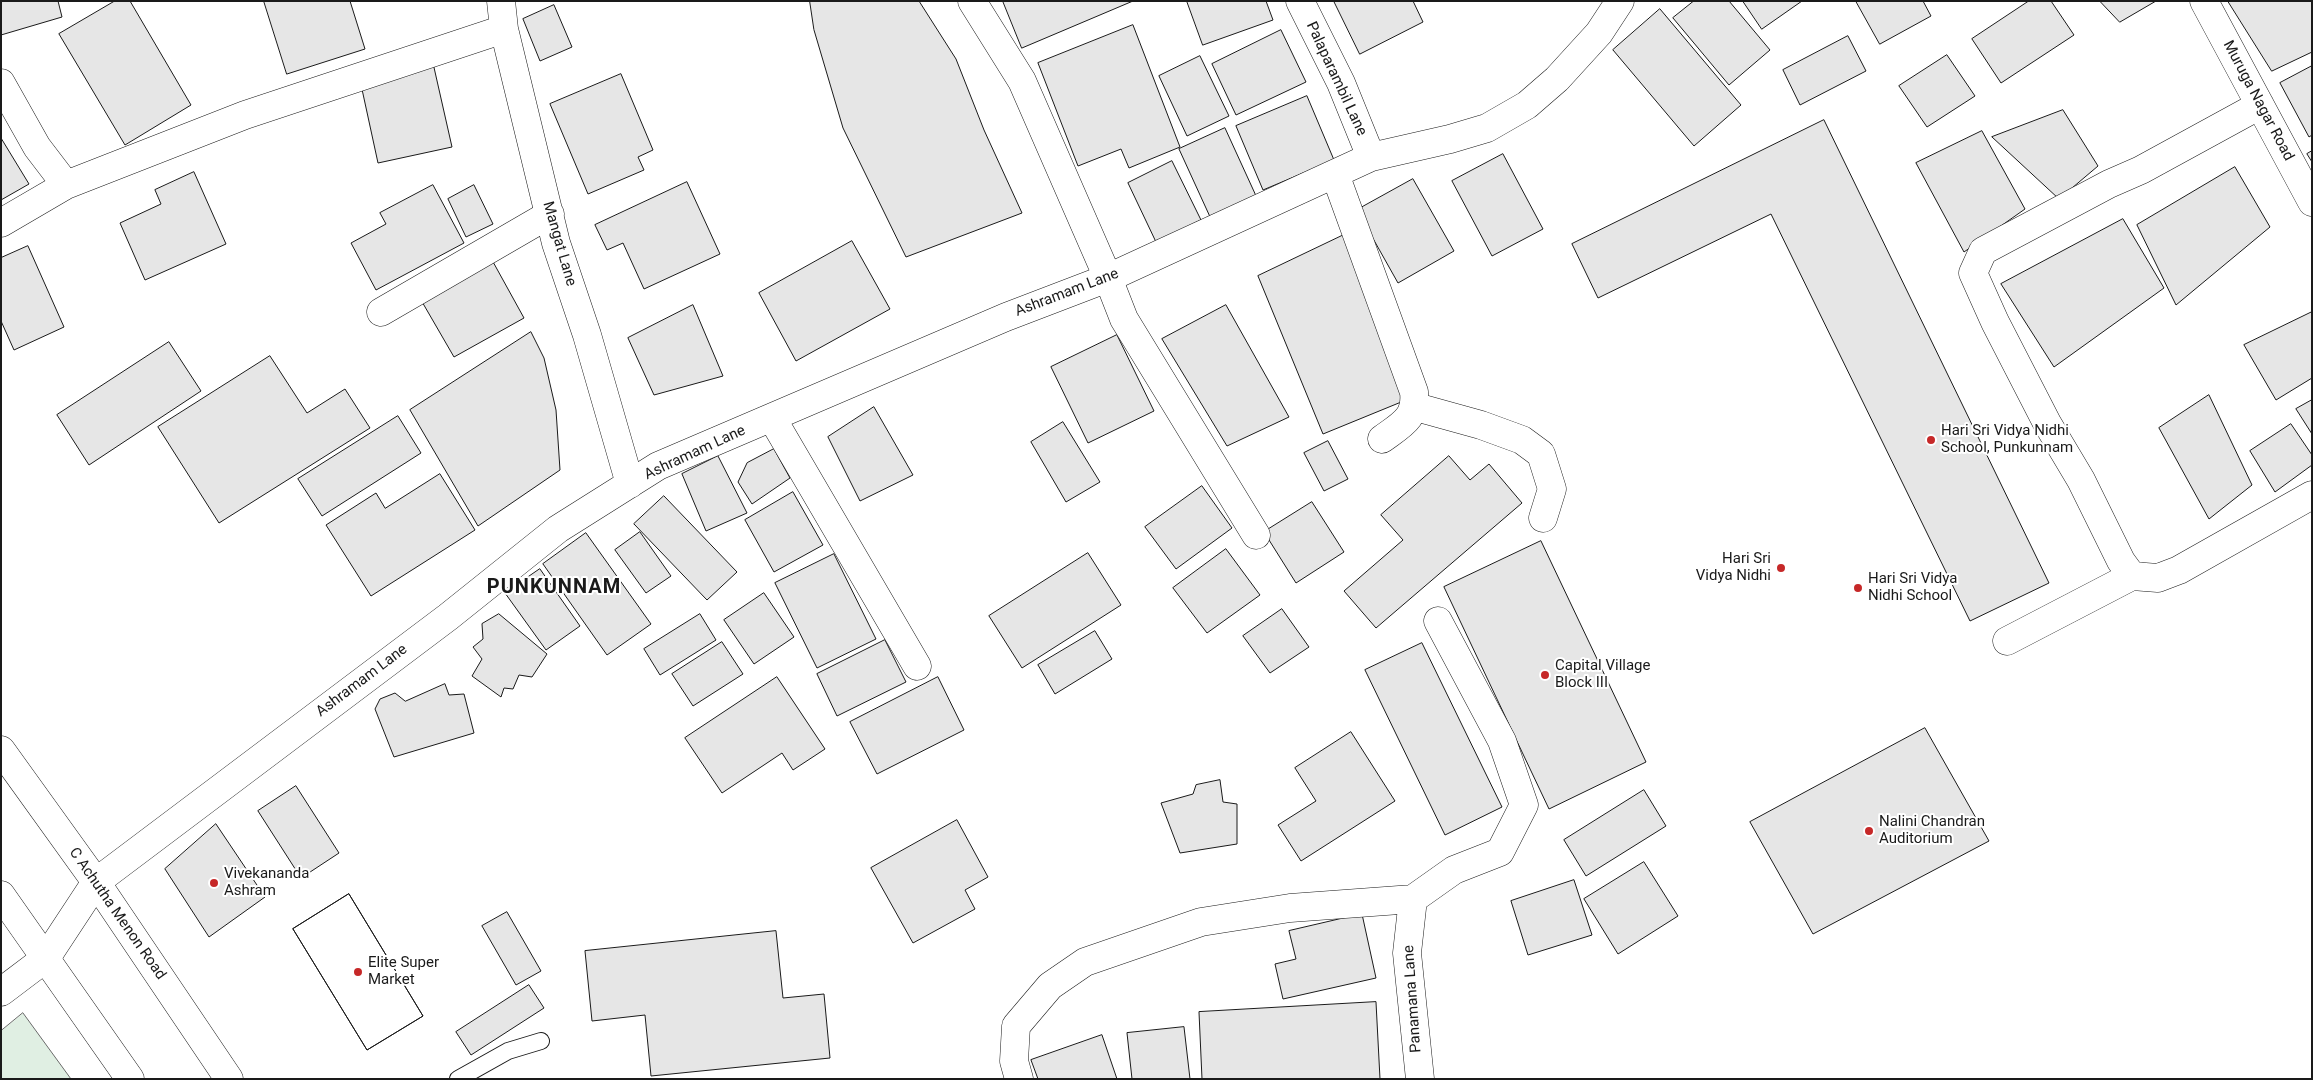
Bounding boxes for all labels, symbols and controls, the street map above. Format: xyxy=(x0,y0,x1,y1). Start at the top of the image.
street label: Palaparambil Lane xyxy=(1302,19,1370,139)
street label: Muruga Nagar Road xyxy=(2219,38,2297,164)
street label: Mangat Lane xyxy=(538,200,580,288)
street label: Ashramam Lane xyxy=(1013,265,1121,321)
street label: Ashramam Lane xyxy=(642,422,748,484)
place label: Hari Sri Vidya Nidhi School, Punkunnam xyxy=(1941,422,2073,457)
marker: Hari Sri Vidya Nidhi School, Punkunnam xyxy=(1925,434,1937,446)
place label: Hari Sri Vidya Nidhi xyxy=(1696,550,1771,585)
marker: Hari Sri Vidya Nidhi xyxy=(1775,562,1787,574)
place label: Hari Sri Vidya Nidhi School xyxy=(1868,570,1957,605)
district label: PUNKUNNAM xyxy=(486,576,622,600)
marker: Hari Sri Vidya Nidhi School xyxy=(1852,582,1864,594)
street label: Ashramam Lane xyxy=(313,641,411,721)
place label: Capital Village Block III xyxy=(1555,657,1650,692)
marker: Capital Village Block III xyxy=(1539,669,1551,681)
place label: Nalini Chandran Auditorium xyxy=(1879,813,1985,848)
marker: Nalini Chandran Auditorium xyxy=(1863,825,1875,837)
street label: C Achutha Menon Road xyxy=(65,845,169,983)
place label: Vivekananda Ashram xyxy=(224,865,309,900)
marker: Vivekananda Ashram xyxy=(208,877,220,889)
street label: Panamana Lane xyxy=(1400,945,1426,1053)
place label: Elite Super Market xyxy=(368,954,439,989)
marker: Elite Super Market xyxy=(352,966,364,978)

